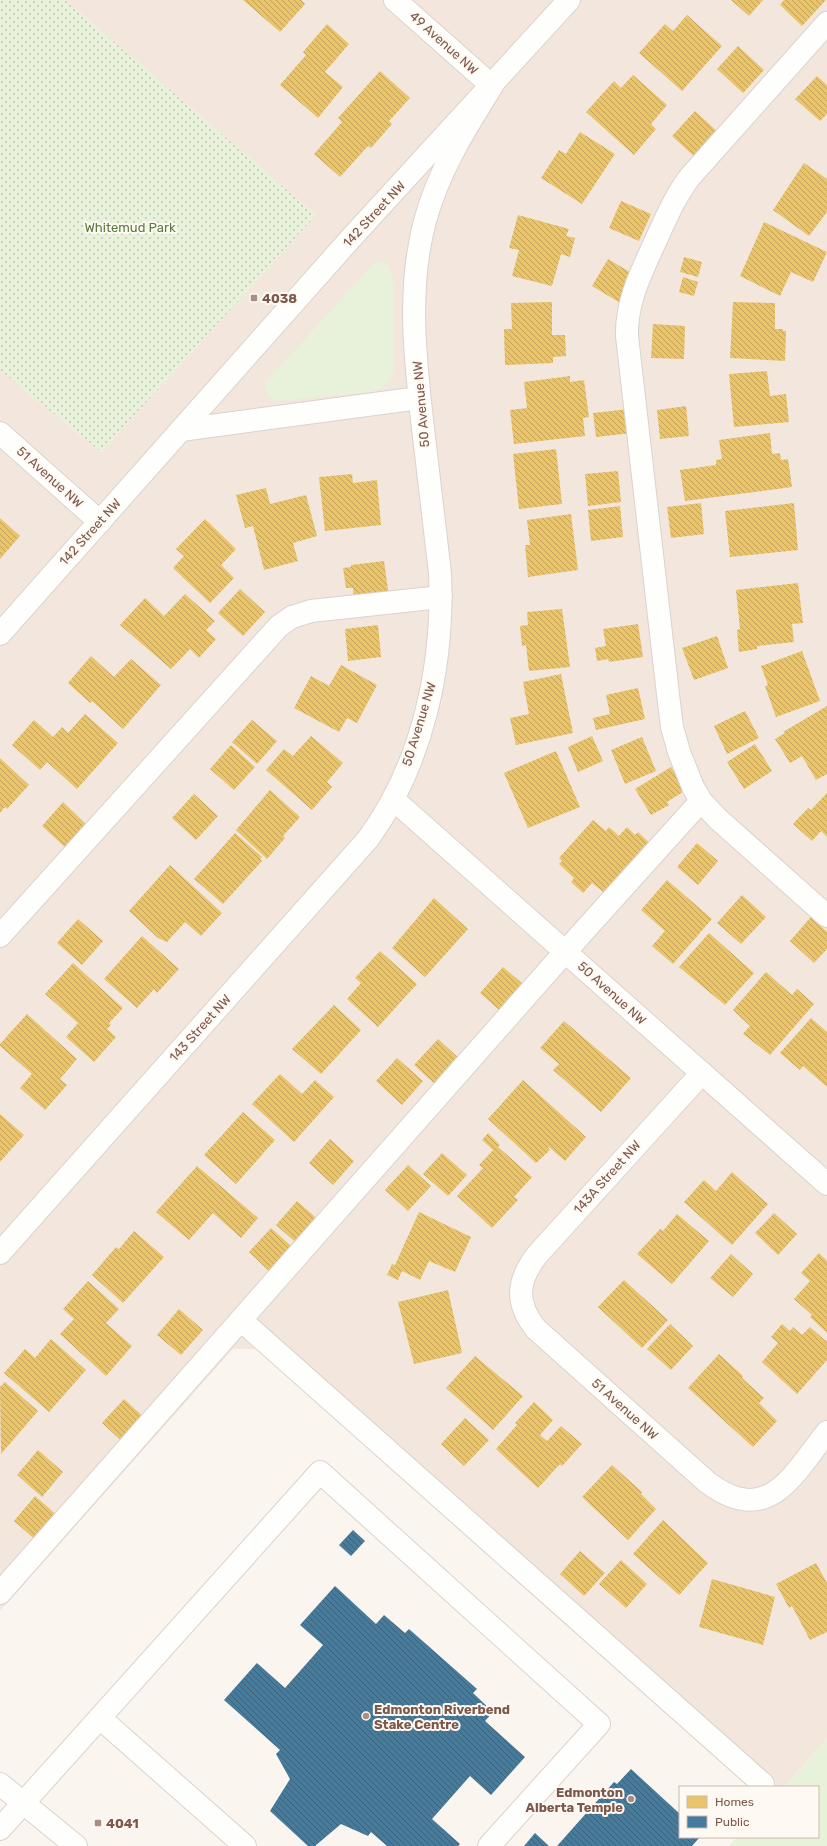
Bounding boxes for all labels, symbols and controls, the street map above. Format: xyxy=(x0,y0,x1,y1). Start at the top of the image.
street label: 49 Avenue NW xyxy=(407,8,481,78)
street label: 142 Street NW xyxy=(340,178,408,250)
park label: Whitemud Park xyxy=(84,220,176,235)
place label: 4038 xyxy=(262,291,297,306)
marker: 4038 xyxy=(249,293,259,303)
street label: 50 Avenue NW xyxy=(410,360,432,448)
street label: 51 Avenue NW xyxy=(14,443,86,511)
street label: 142 Street NW xyxy=(56,496,124,568)
street label: 50 Avenue NW xyxy=(399,680,439,768)
street label: 50 Avenue NW xyxy=(575,958,649,1028)
street label: 143 Street NW xyxy=(166,991,234,1065)
street label: 143A Street NW xyxy=(570,1137,644,1217)
street label: 51 Avenue NW xyxy=(589,1375,661,1443)
place label: Edmonton Riverbend Stake Centre xyxy=(374,1702,510,1732)
marker: Edmonton Riverbend Stake Centre xyxy=(361,1711,371,1721)
place label: Edmonton Alberta Temple xyxy=(526,1785,623,1815)
legend xyxy=(679,1786,819,1838)
marker: Edmonton Alberta Temple xyxy=(626,1794,636,1804)
text: Homes xyxy=(715,1795,754,1809)
text: Public xyxy=(715,1815,750,1829)
place label: 4041 xyxy=(106,1816,139,1831)
marker: 4041 xyxy=(93,1818,103,1828)

